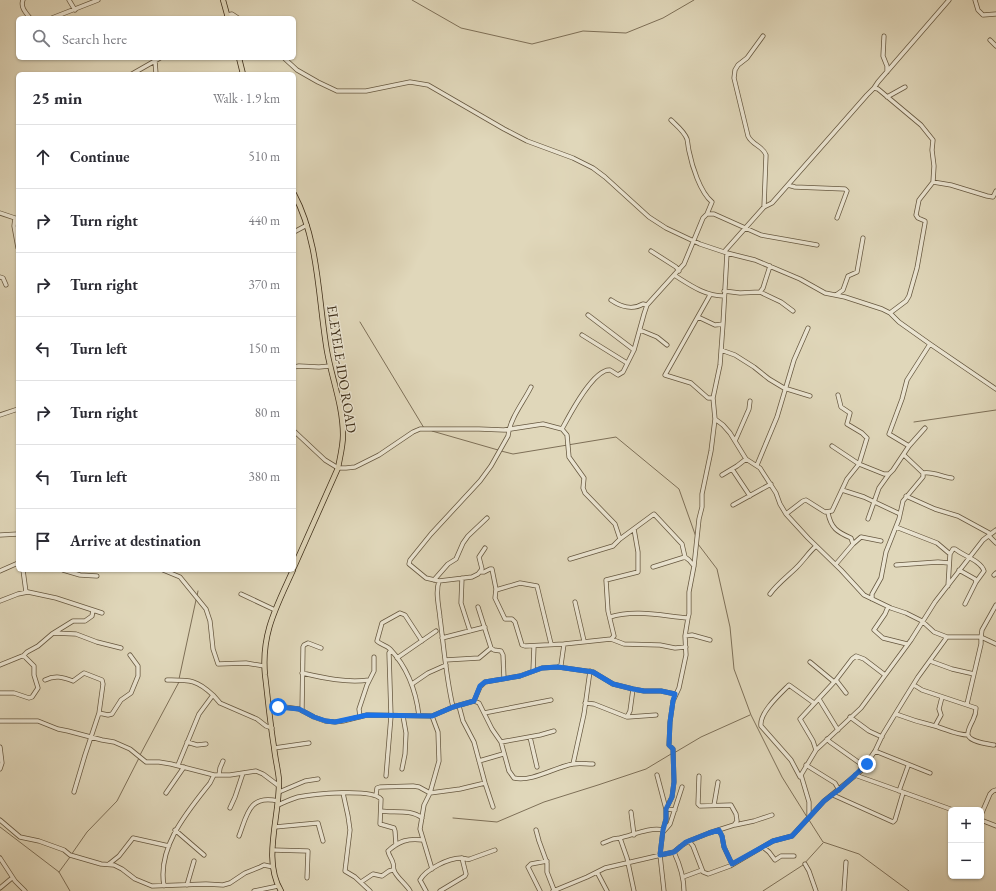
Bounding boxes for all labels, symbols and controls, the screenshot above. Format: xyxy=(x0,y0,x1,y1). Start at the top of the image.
search box xyxy=(16,16,296,60)
icon: search xyxy=(30,27,52,49)
text: Search here xyxy=(62,29,127,48)
text: 25 min xyxy=(32,87,82,109)
text: Walk · 1.9 km xyxy=(213,90,280,107)
icon: ahead xyxy=(32,146,54,168)
text: Continue xyxy=(70,147,130,166)
text: 510 m xyxy=(249,148,280,165)
icon: right xyxy=(32,210,54,232)
text: Turn right xyxy=(70,211,138,230)
text: 440 m xyxy=(249,212,280,229)
icon: right xyxy=(32,274,54,296)
text: Turn right xyxy=(70,275,138,294)
text: 370 m xyxy=(249,276,280,293)
street label: ELEYELE-IDO ROAD xyxy=(323,304,361,435)
icon: left xyxy=(32,338,54,360)
text: Turn left xyxy=(70,339,127,358)
text: 150 m xyxy=(249,340,280,357)
icon: right xyxy=(32,402,54,424)
text: Turn right xyxy=(70,403,138,422)
text: 80 m xyxy=(255,404,280,421)
icon: left xyxy=(32,466,54,488)
text: Turn left xyxy=(70,467,127,486)
text: 380 m xyxy=(249,468,280,485)
icon: arrive xyxy=(32,530,54,552)
text: Arrive at destination xyxy=(70,531,201,550)
route start xyxy=(269,698,287,716)
route end xyxy=(858,755,876,773)
map controls xyxy=(948,807,984,879)
button: + xyxy=(948,807,984,843)
button: − xyxy=(948,843,984,879)

